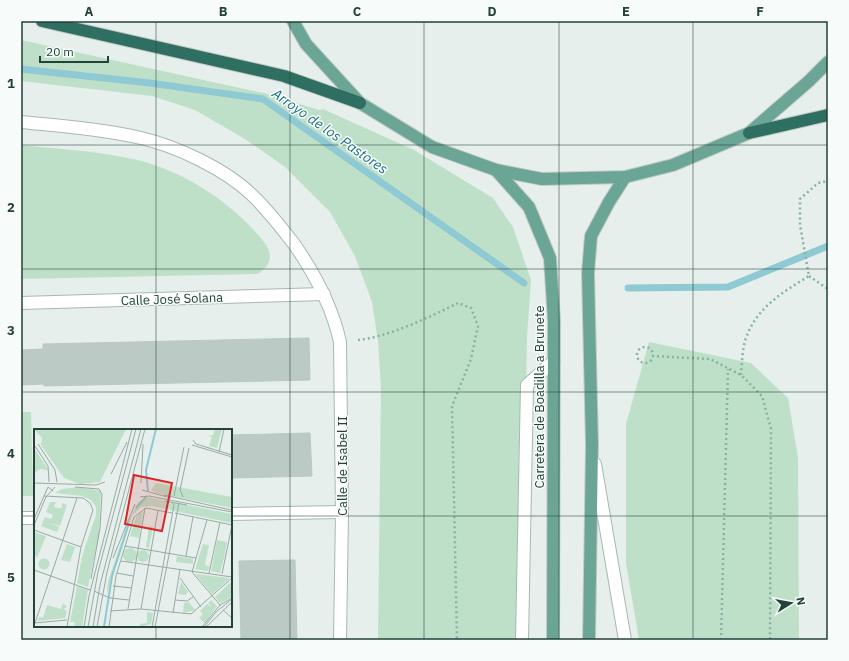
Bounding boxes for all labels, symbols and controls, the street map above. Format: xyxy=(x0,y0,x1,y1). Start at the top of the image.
text: A xyxy=(85,3,94,20)
text: B xyxy=(219,3,228,20)
text: C xyxy=(353,3,362,20)
text: D xyxy=(487,3,497,20)
text: E xyxy=(622,3,630,20)
text: F xyxy=(756,3,764,20)
scale bar xyxy=(40,38,108,64)
text: 20 m xyxy=(46,44,74,59)
text: 1 xyxy=(7,75,15,92)
water label: Arroyo de los Pastores xyxy=(268,84,392,178)
text: 2 xyxy=(7,199,15,216)
street label: Calle José Solana xyxy=(121,289,223,309)
street label: Carretera de Boadilla a Brunete xyxy=(531,305,548,489)
text: 3 xyxy=(7,322,15,339)
street label: Calle de Isabel II xyxy=(334,416,351,516)
inset map xyxy=(34,429,232,627)
text: 4 xyxy=(7,445,15,462)
text: 5 xyxy=(7,569,15,586)
north arrow xyxy=(771,583,811,623)
text: N xyxy=(793,596,808,606)

